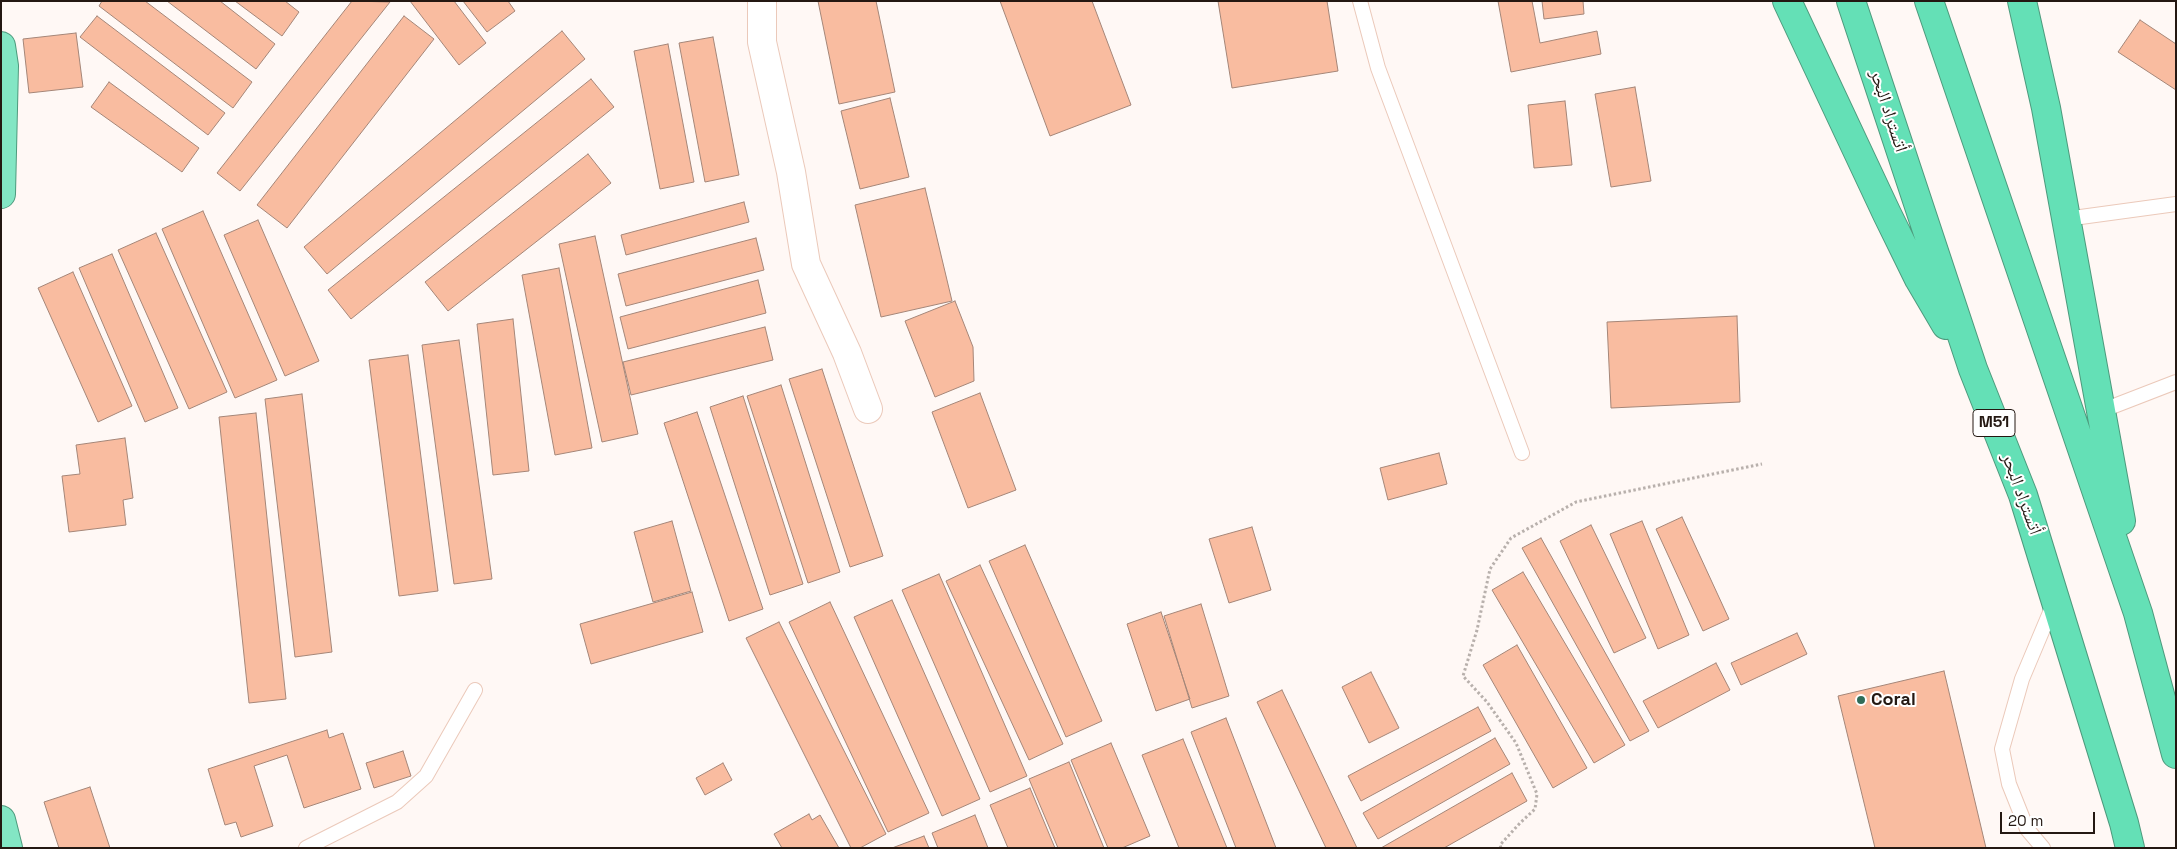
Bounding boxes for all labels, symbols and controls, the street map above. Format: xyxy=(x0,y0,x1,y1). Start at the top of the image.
street label: أتستراد البحر xyxy=(1865,67,1911,155)
road number: M51 xyxy=(1973,409,2015,436)
street label: أتستراد البحر xyxy=(1996,450,2046,538)
place label: Coral xyxy=(1871,689,1916,711)
marker: Coral xyxy=(1855,694,1867,706)
scale bar xyxy=(2002,802,2097,834)
text: 20 m xyxy=(2008,811,2043,830)

